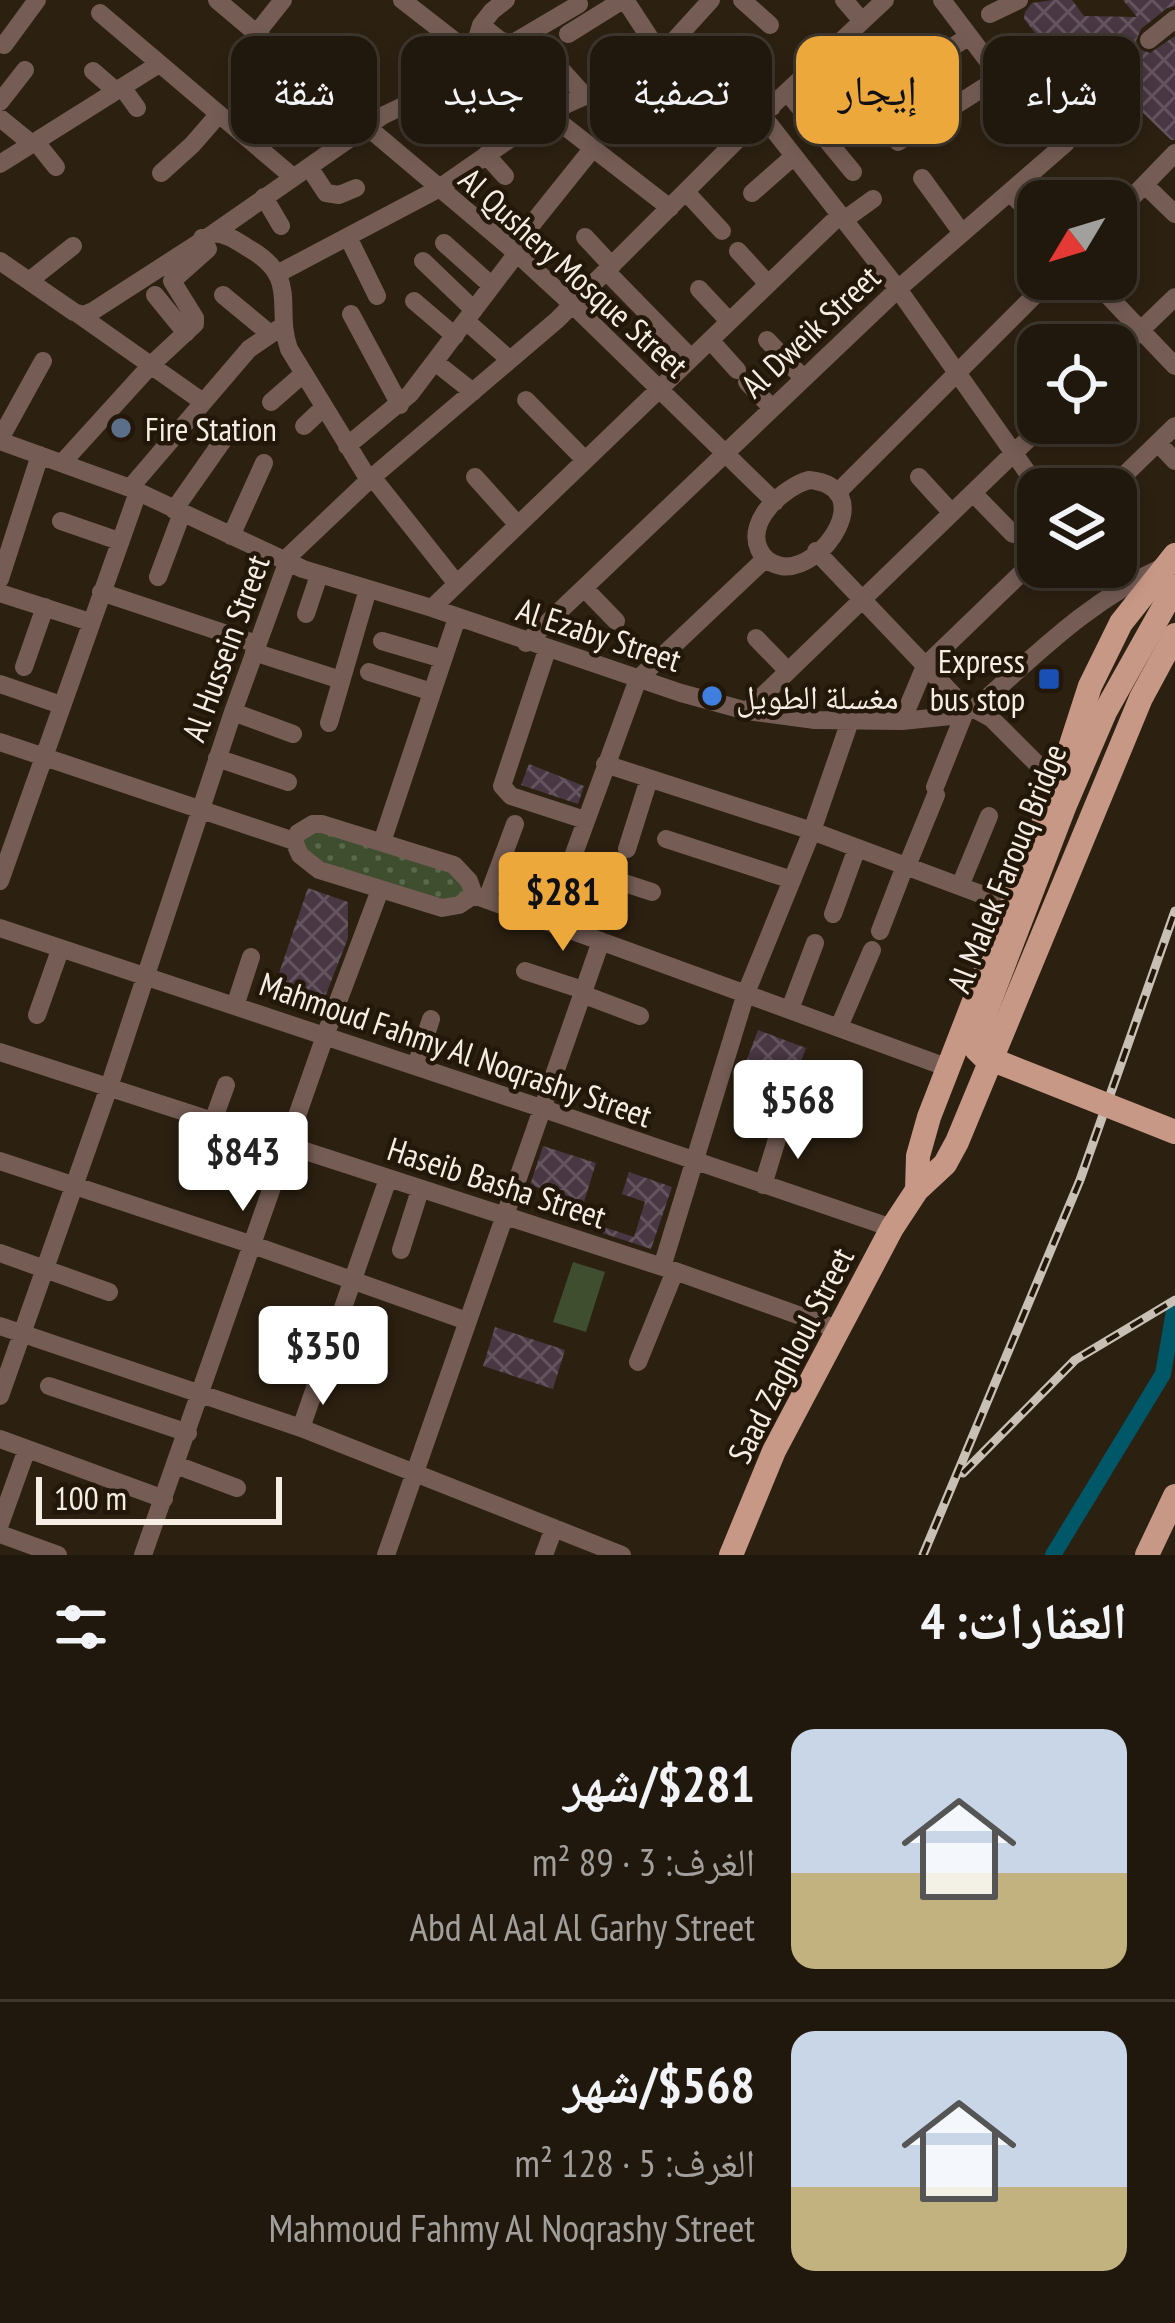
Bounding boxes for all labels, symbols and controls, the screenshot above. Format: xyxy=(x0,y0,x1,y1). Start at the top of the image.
chip: شقة xyxy=(231,36,377,144)
chip: جديد xyxy=(401,36,566,144)
chip: تصفية xyxy=(590,36,772,144)
chip: إيجار xyxy=(796,36,959,144)
chip: شراء xyxy=(983,36,1140,144)
street label: Al Qushery Mosque Street xyxy=(451,158,697,386)
north arrow xyxy=(1017,180,1137,300)
map controls xyxy=(1017,180,1137,588)
street label: Al Dweik Street xyxy=(731,256,889,406)
button: locate xyxy=(1017,324,1137,444)
place label: Fire Station xyxy=(145,407,277,450)
marker: Fire Station xyxy=(108,415,134,441)
button: layers xyxy=(1017,468,1137,588)
street label: Al Hussein Street xyxy=(171,549,279,747)
street label: Al Ezaby Street xyxy=(511,587,687,681)
place label: Express bus stop xyxy=(930,639,1025,720)
marker: Express bus stop xyxy=(1036,666,1062,692)
place label: مغسلة الطويل xyxy=(736,675,898,718)
marker: مغسلة الطويل xyxy=(699,683,725,709)
street label: Al Malek Farouq Bridge xyxy=(937,737,1075,999)
pin: $281 xyxy=(492,852,634,954)
text: $281 xyxy=(526,865,600,916)
street label: Mahmoud Fahmy Al Noqrashy Street xyxy=(254,962,658,1136)
pin: $568 xyxy=(727,1060,869,1162)
text: $568 xyxy=(761,1073,835,1124)
pin: $843 xyxy=(172,1112,314,1214)
text: $843 xyxy=(206,1125,280,1176)
street label: Haseib Basha Street xyxy=(382,1126,612,1238)
street label: Saad Zaghloul Street xyxy=(717,1240,863,1470)
pin: $350 xyxy=(252,1306,394,1408)
text: $350 xyxy=(286,1319,360,1370)
scale bar xyxy=(36,1471,282,1524)
text: 100 m xyxy=(54,1476,127,1519)
text: العقارات: 4 xyxy=(920,1587,1127,1653)
icon: filters xyxy=(48,1594,114,1660)
text: $281/شهر xyxy=(564,1750,755,1816)
icon: home xyxy=(887,1777,1031,1921)
text: الغرف: 3 · 89 m² xyxy=(532,1836,755,1887)
text: Abd Al Aal Al Garhy Street xyxy=(409,1901,755,1952)
text: $568/شهر xyxy=(564,2051,755,2117)
icon: home xyxy=(887,2079,1031,2223)
text: الغرف: 5 · 128 m² xyxy=(515,2137,755,2188)
text: Mahmoud Fahmy Al Noqrashy Street xyxy=(268,2202,755,2253)

